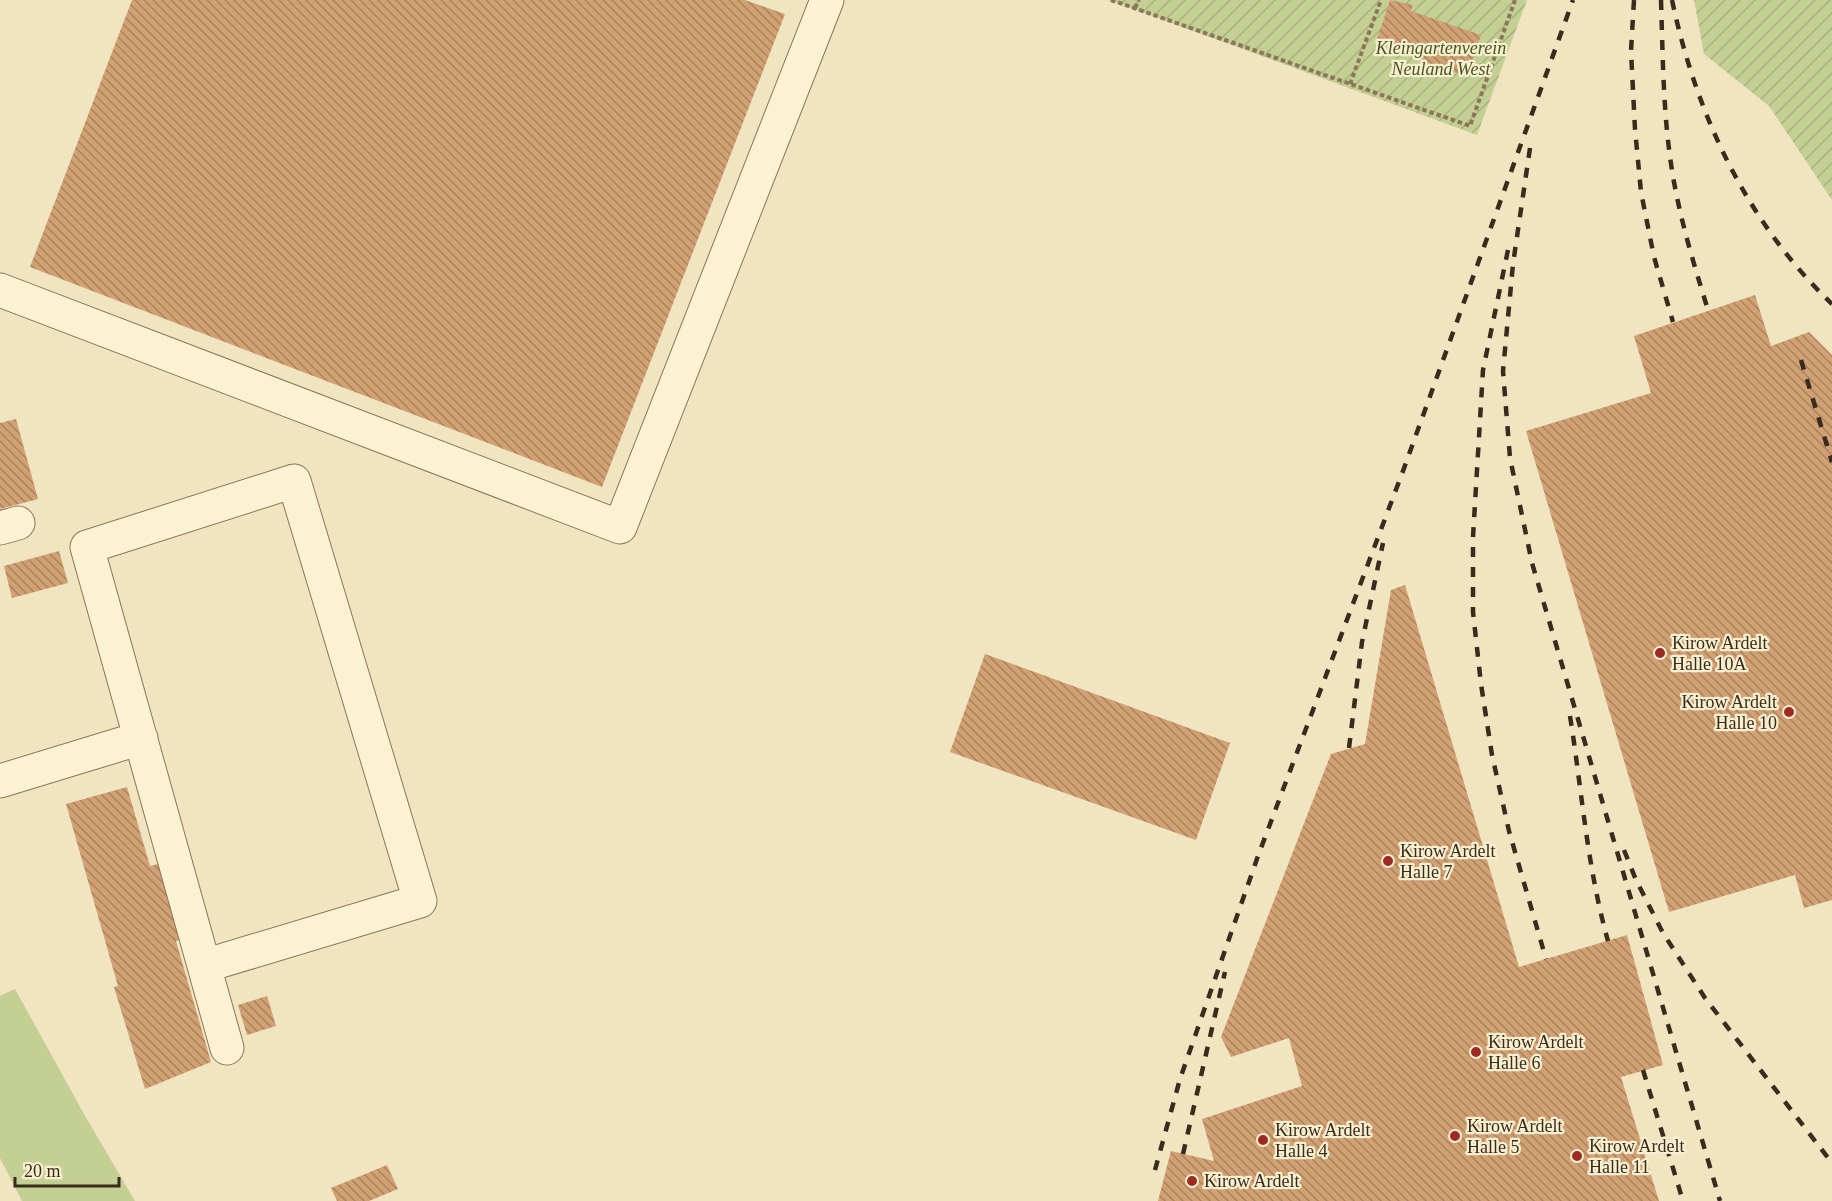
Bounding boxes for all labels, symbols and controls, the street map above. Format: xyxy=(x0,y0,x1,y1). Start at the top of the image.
park label: Kleingartenverein Neuland West xyxy=(1375,38,1506,79)
place label: Kirow Ardelt Halle 10A xyxy=(1672,633,1767,674)
marker: Kirow Ardelt Halle 10A xyxy=(1653,646,1667,660)
place label: Kirow Ardelt Halle 10 xyxy=(1682,692,1777,733)
marker: Kirow Ardelt Halle 10 xyxy=(1782,705,1796,719)
place label: Kirow Ardelt Halle 7 xyxy=(1400,841,1495,882)
marker: Kirow Ardelt Halle 7 xyxy=(1381,854,1395,868)
place label: Kirow Ardelt Halle 6 xyxy=(1488,1032,1583,1073)
marker: Kirow Ardelt Halle 6 xyxy=(1469,1045,1483,1059)
place label: Kirow Ardelt Halle 5 xyxy=(1467,1116,1562,1157)
place label: Kirow Ardelt Halle 4 xyxy=(1275,1120,1370,1161)
marker: Kirow Ardelt Halle 5 xyxy=(1448,1129,1462,1143)
marker: Kirow Ardelt Halle 4 xyxy=(1256,1133,1270,1147)
place label: Kirow Ardelt Halle 11 xyxy=(1589,1136,1684,1177)
marker: Kirow Ardelt Halle 11 xyxy=(1570,1149,1584,1163)
scale bar xyxy=(15,1150,118,1188)
text: 20 m xyxy=(24,1161,61,1181)
place label: Kirow Ardelt xyxy=(1204,1171,1299,1191)
marker: Kirow Ardelt xyxy=(1185,1174,1199,1188)

